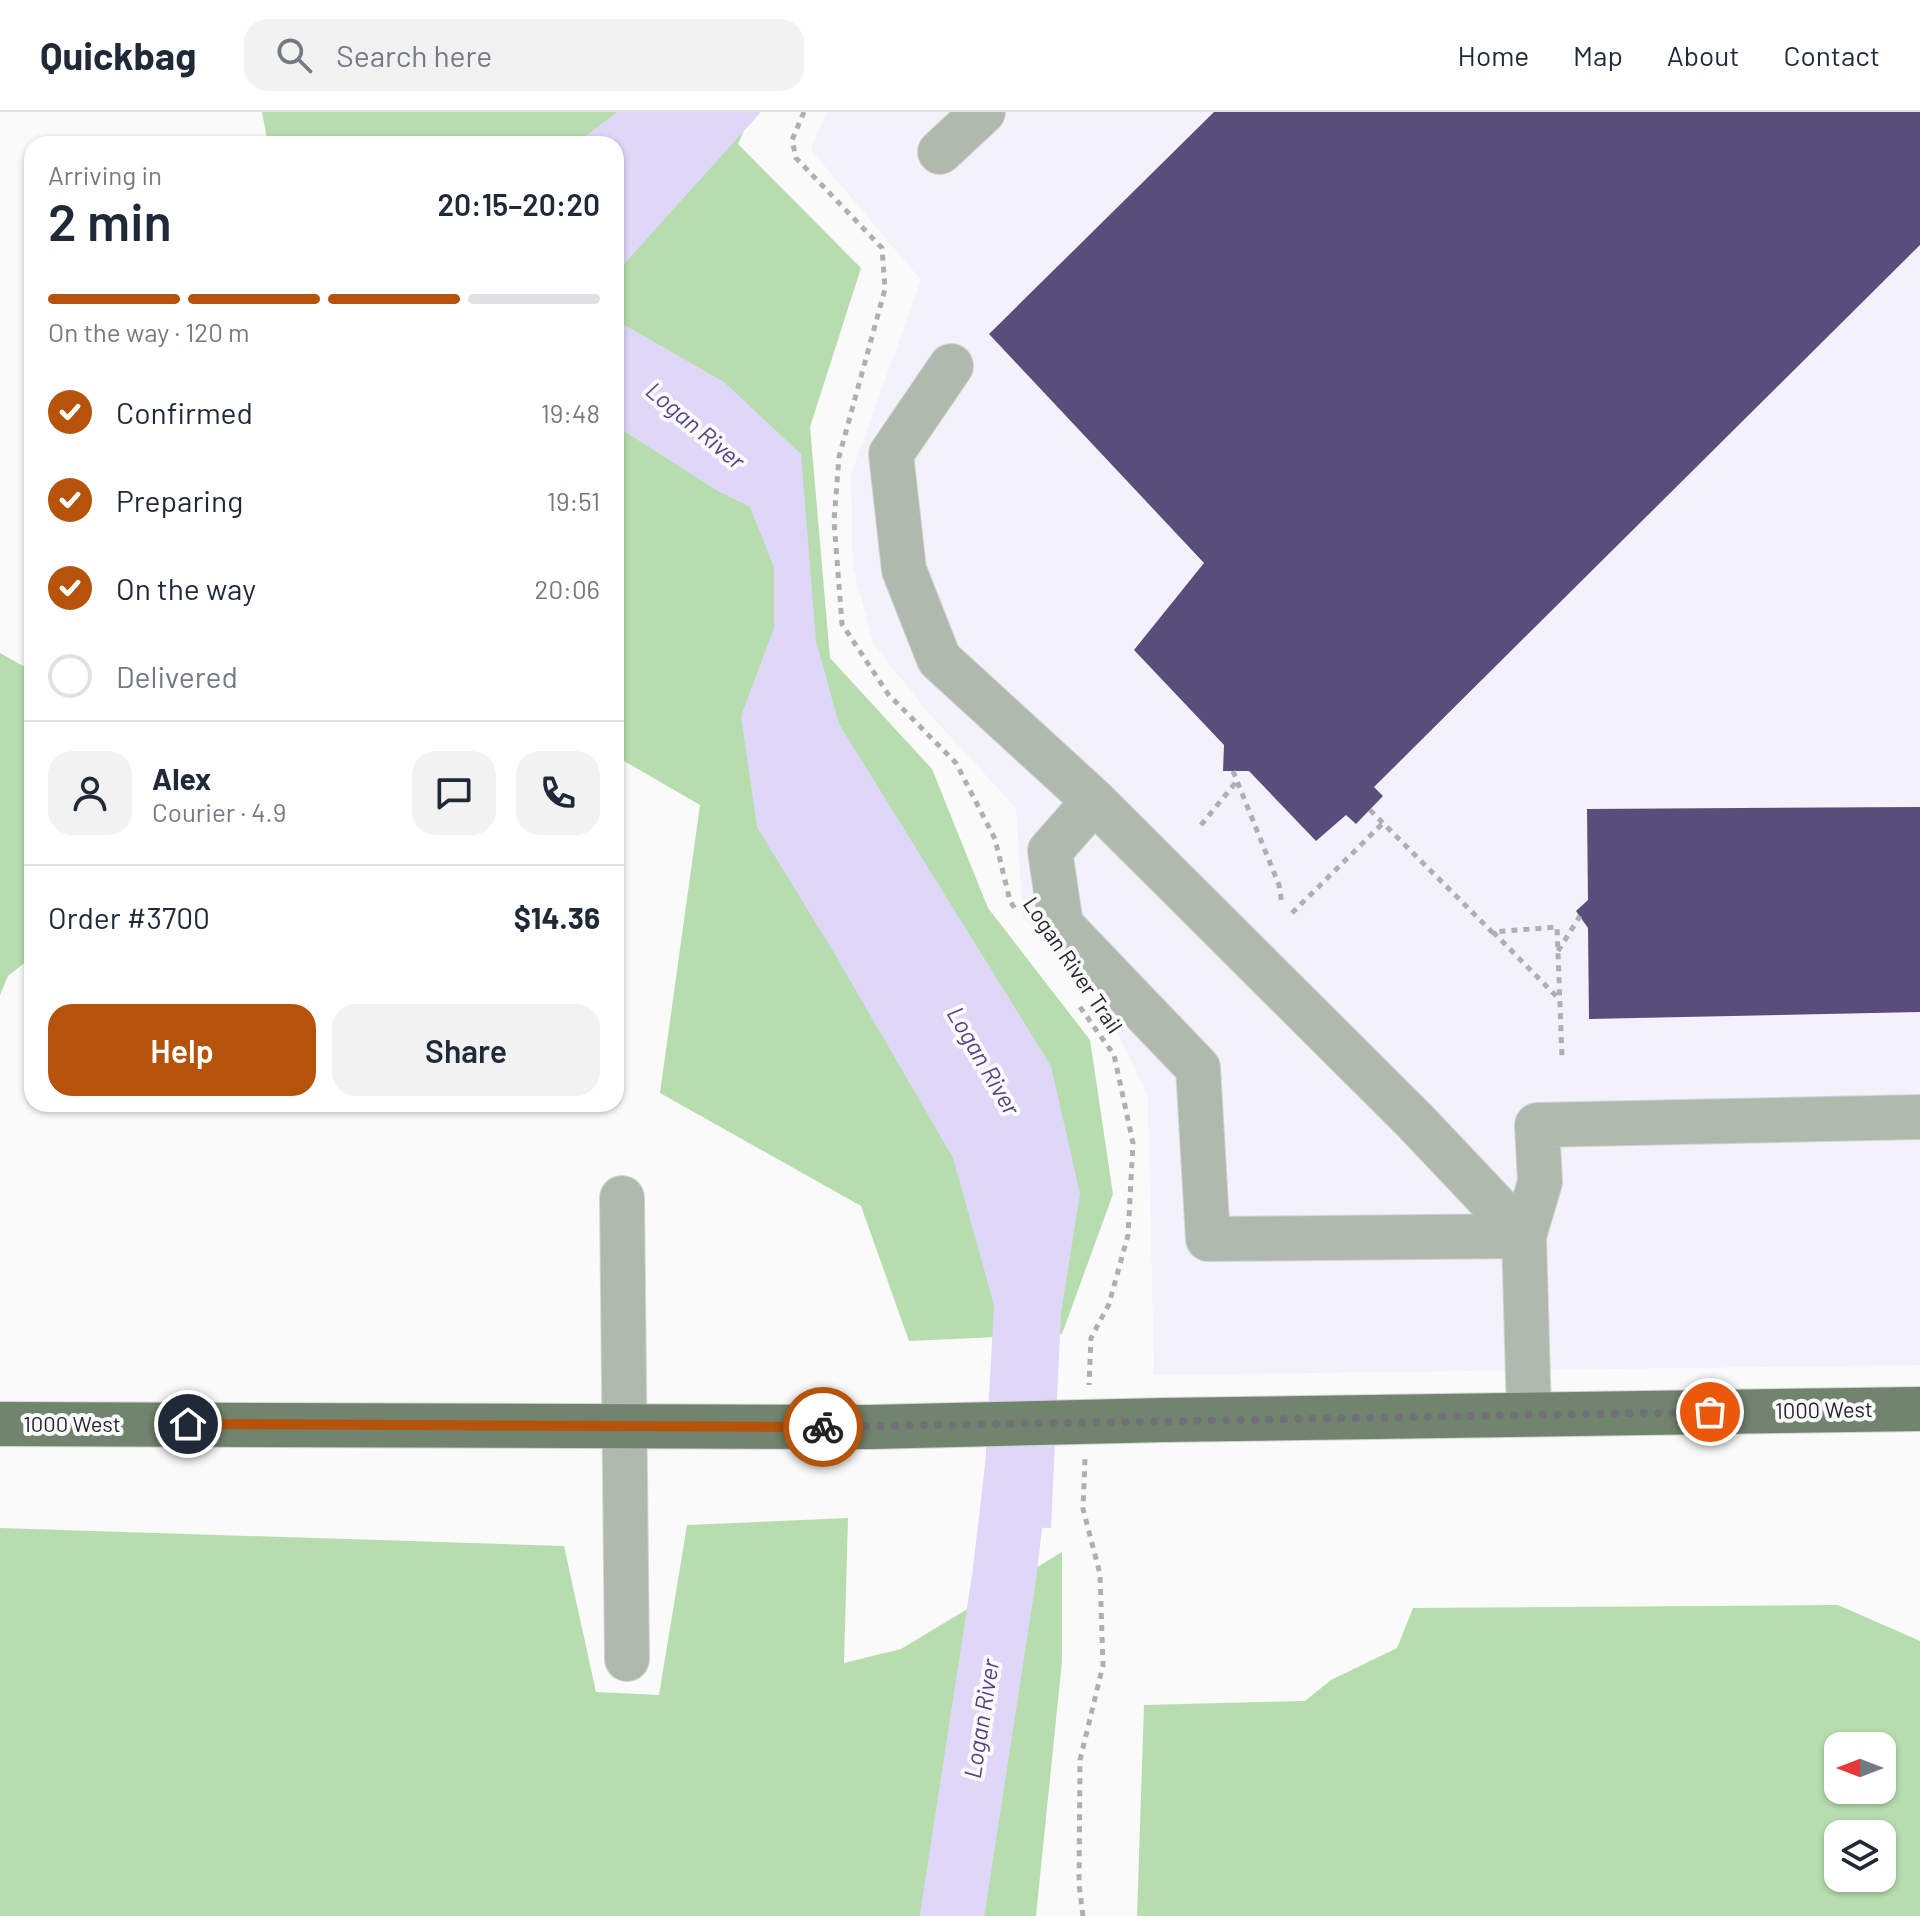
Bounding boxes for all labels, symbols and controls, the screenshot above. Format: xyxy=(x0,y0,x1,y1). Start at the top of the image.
search box xyxy=(244,19,804,91)
text: Quickbag xyxy=(40,32,196,78)
icon: search xyxy=(272,33,316,77)
text: Search here xyxy=(336,37,492,73)
text: Home xyxy=(1458,38,1529,72)
text: Map xyxy=(1573,38,1623,72)
text: About xyxy=(1667,38,1739,72)
text: Contact xyxy=(1783,38,1880,72)
text: Arriving in xyxy=(48,159,162,190)
text: 20:15–20:20 xyxy=(437,186,600,222)
text: 2 min xyxy=(48,189,172,251)
text: On the way · 120 m xyxy=(48,316,250,347)
water label: Logan River xyxy=(641,375,752,476)
icon: check xyxy=(48,390,92,434)
text: Confirmed xyxy=(116,394,253,430)
text: 19:48 xyxy=(541,397,600,428)
icon: check xyxy=(48,478,92,522)
text: Preparing xyxy=(116,482,243,518)
text: 19:51 xyxy=(547,485,600,516)
icon: check xyxy=(48,566,92,610)
text: On the way xyxy=(116,570,256,606)
text: 20:06 xyxy=(534,573,600,604)
text: Delivered xyxy=(116,658,238,694)
button: person xyxy=(48,751,132,835)
button: chat xyxy=(412,751,496,835)
button: phone xyxy=(516,751,600,835)
text: Alex xyxy=(152,760,211,796)
text: Courier · 4.9 xyxy=(152,796,286,827)
street label: Logan River Trail xyxy=(1019,892,1129,1037)
text: Order #3700 xyxy=(48,899,210,935)
text: $14.36 xyxy=(514,899,600,935)
water label: Logan River xyxy=(942,1001,1028,1121)
button: Help xyxy=(48,1004,316,1096)
button: Share xyxy=(332,1004,600,1096)
pin xyxy=(1676,1378,1744,1446)
courier xyxy=(783,1387,863,1467)
pin xyxy=(154,1390,222,1458)
icon: bag xyxy=(1688,1390,1732,1434)
street label: 1000 West xyxy=(1775,1395,1873,1423)
icon: home xyxy=(166,1402,210,1446)
icon: bike xyxy=(801,1405,845,1449)
street label: 1000 West xyxy=(23,1410,121,1436)
water label: Logan River xyxy=(957,1656,1004,1780)
north arrow xyxy=(1824,1732,1896,1804)
map controls xyxy=(1824,1732,1896,1892)
button: layers xyxy=(1824,1820,1896,1892)

